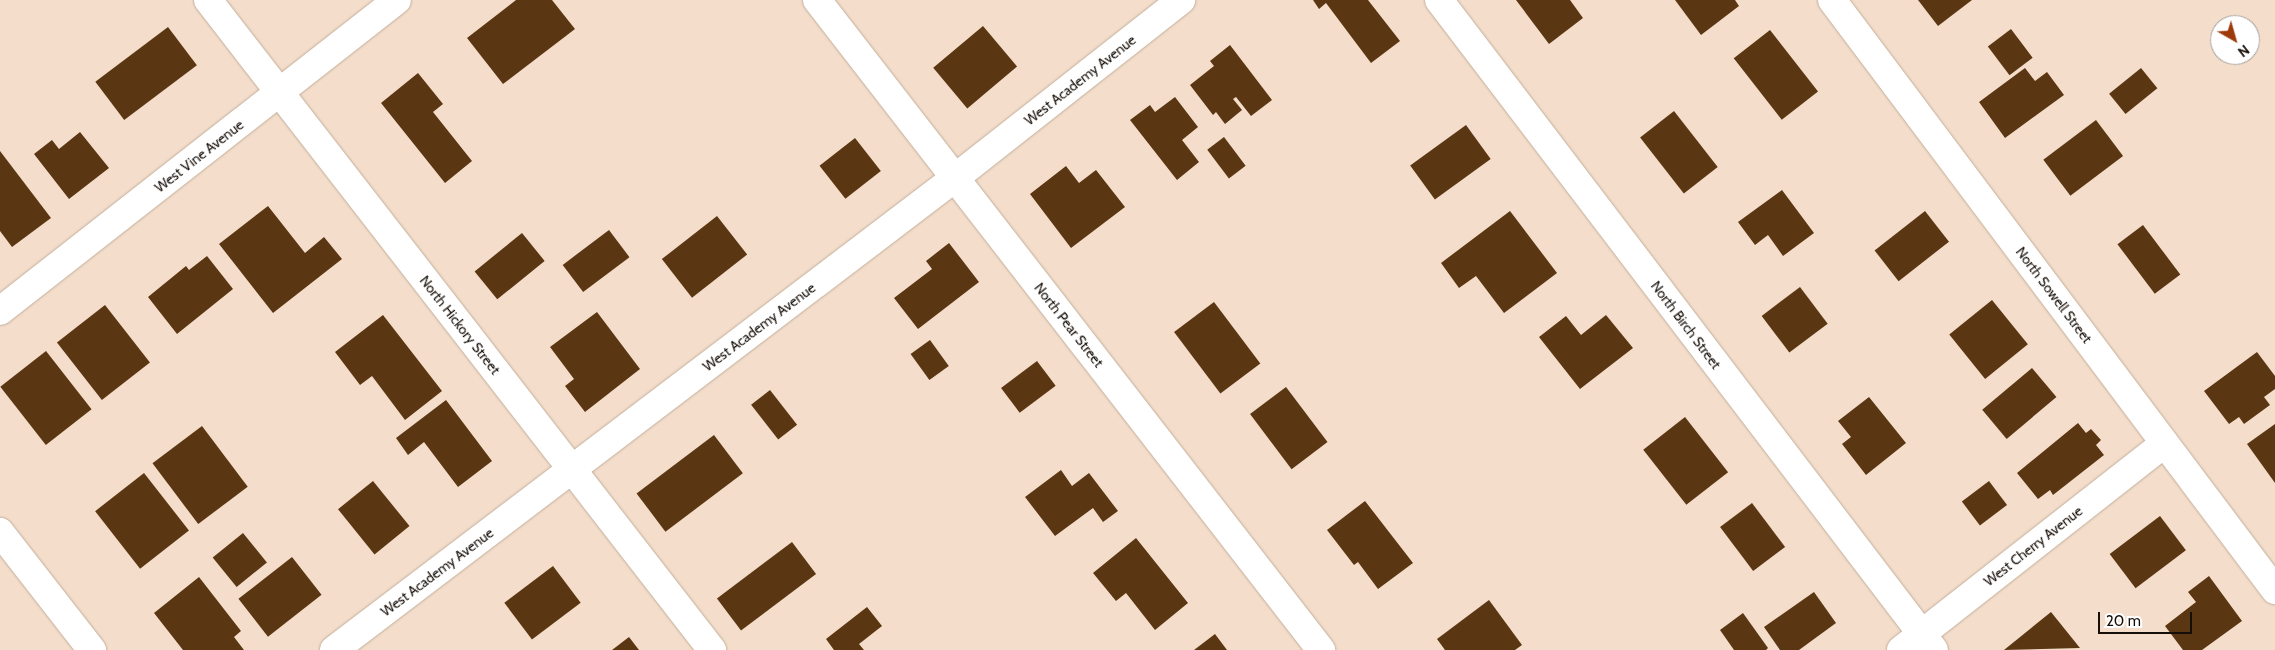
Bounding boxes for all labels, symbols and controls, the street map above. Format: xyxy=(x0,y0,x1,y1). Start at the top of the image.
north arrow xyxy=(2210,15,2260,65)
street label: West Academy Avenue xyxy=(1021,31,1139,129)
text: N xyxy=(2234,41,2253,61)
street label: West Vine Avenue xyxy=(151,116,247,196)
street label: North Sowell Street xyxy=(2012,244,2096,346)
street label: North Hickory Street xyxy=(416,272,504,378)
street label: North Birch Street xyxy=(1647,278,1725,372)
street label: West Academy Avenue xyxy=(699,279,819,375)
street label: North Pear Street xyxy=(1031,279,1107,371)
street label: West Cherry Avenue xyxy=(1980,502,2086,590)
street label: West Academy Avenue xyxy=(377,524,497,620)
scale bar xyxy=(2100,602,2194,634)
text: 20 m xyxy=(2106,612,2141,630)

